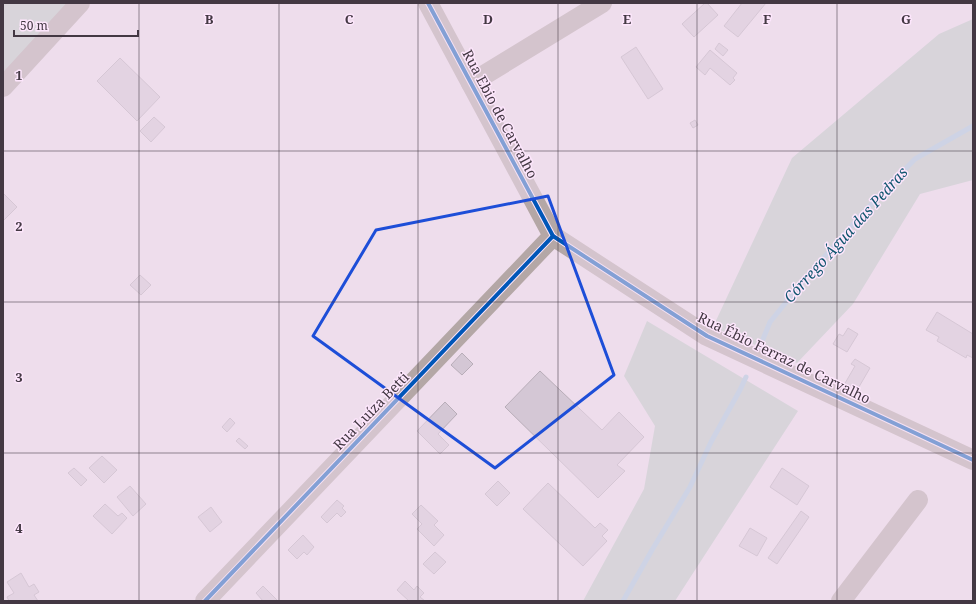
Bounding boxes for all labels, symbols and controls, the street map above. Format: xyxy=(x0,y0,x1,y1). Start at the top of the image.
text: B xyxy=(205,10,214,28)
text: C xyxy=(345,10,354,28)
text: D xyxy=(483,10,493,28)
text: E xyxy=(623,10,632,28)
text: F xyxy=(763,10,771,28)
text: G xyxy=(901,10,911,28)
scale bar xyxy=(14,12,138,38)
text: 50 m xyxy=(20,17,48,34)
street label: Rua Ebio de Carvalho xyxy=(458,46,542,181)
text: 1 xyxy=(15,66,23,84)
water label: Córrego Água das Pedras xyxy=(779,162,912,306)
text: 2 xyxy=(15,217,23,235)
street label: Rua Ébio Ferraz de Carvalho xyxy=(695,307,874,408)
street label: Rua Luíza Betti xyxy=(329,367,413,454)
text: 3 xyxy=(15,368,23,386)
text: 4 xyxy=(15,519,23,537)

